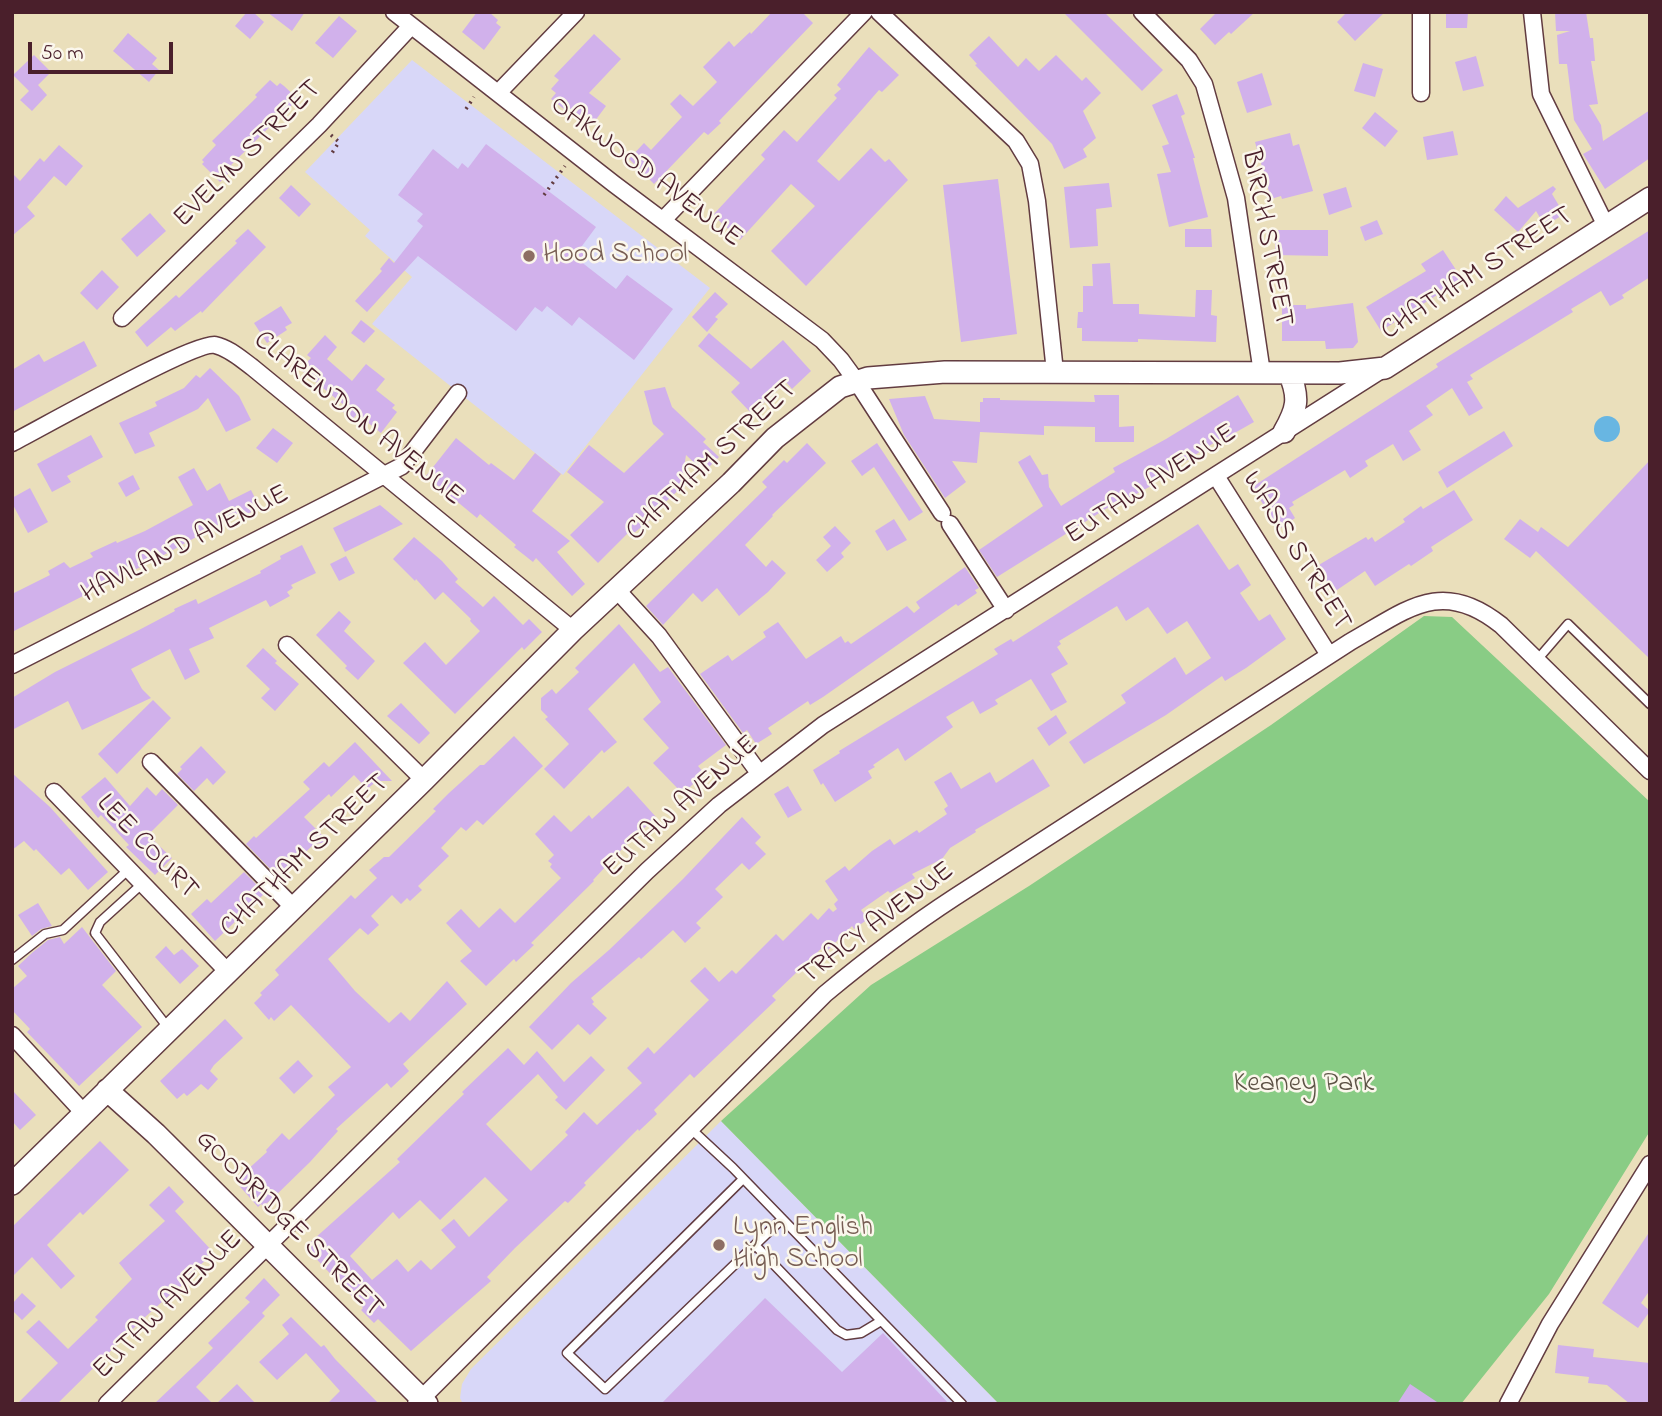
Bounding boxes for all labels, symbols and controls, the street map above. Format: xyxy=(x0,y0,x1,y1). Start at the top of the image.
scale bar xyxy=(32,28,177,72)
text: 50 m xyxy=(41,39,84,69)
street label: EVELYN STREET xyxy=(168,74,330,236)
street label: OAKWOOD AVENUE xyxy=(542,90,748,256)
street label: BIRCH STREET xyxy=(1231,147,1299,329)
street label: CHATHAM STREET xyxy=(1376,200,1580,350)
place label: Hood School xyxy=(543,239,688,273)
marker: Hood School xyxy=(521,248,537,264)
street label: CLARENDON AVENUE xyxy=(245,325,469,515)
street label: CHATHAM STREET xyxy=(620,374,806,550)
street label: EUTAW AVENUE xyxy=(1060,418,1244,554)
street label: WASS STREET xyxy=(1233,466,1357,638)
street label: HAVILAND AVENUE xyxy=(77,479,295,613)
street label: EUTAW AVENUE xyxy=(597,729,767,887)
street label: CHATHAM STREET xyxy=(215,768,397,946)
street label: LEE COURT xyxy=(88,788,204,908)
street label: TRACY AVENUE xyxy=(794,856,962,994)
park label: Keaney Park xyxy=(1234,1068,1374,1102)
street label: GOODRIDGE STREET xyxy=(187,1124,389,1326)
place label: Lynn English High School xyxy=(733,1212,873,1278)
street label: EUTAW AVENUE xyxy=(87,1224,251,1388)
marker: Lynn English High School xyxy=(711,1237,727,1253)

